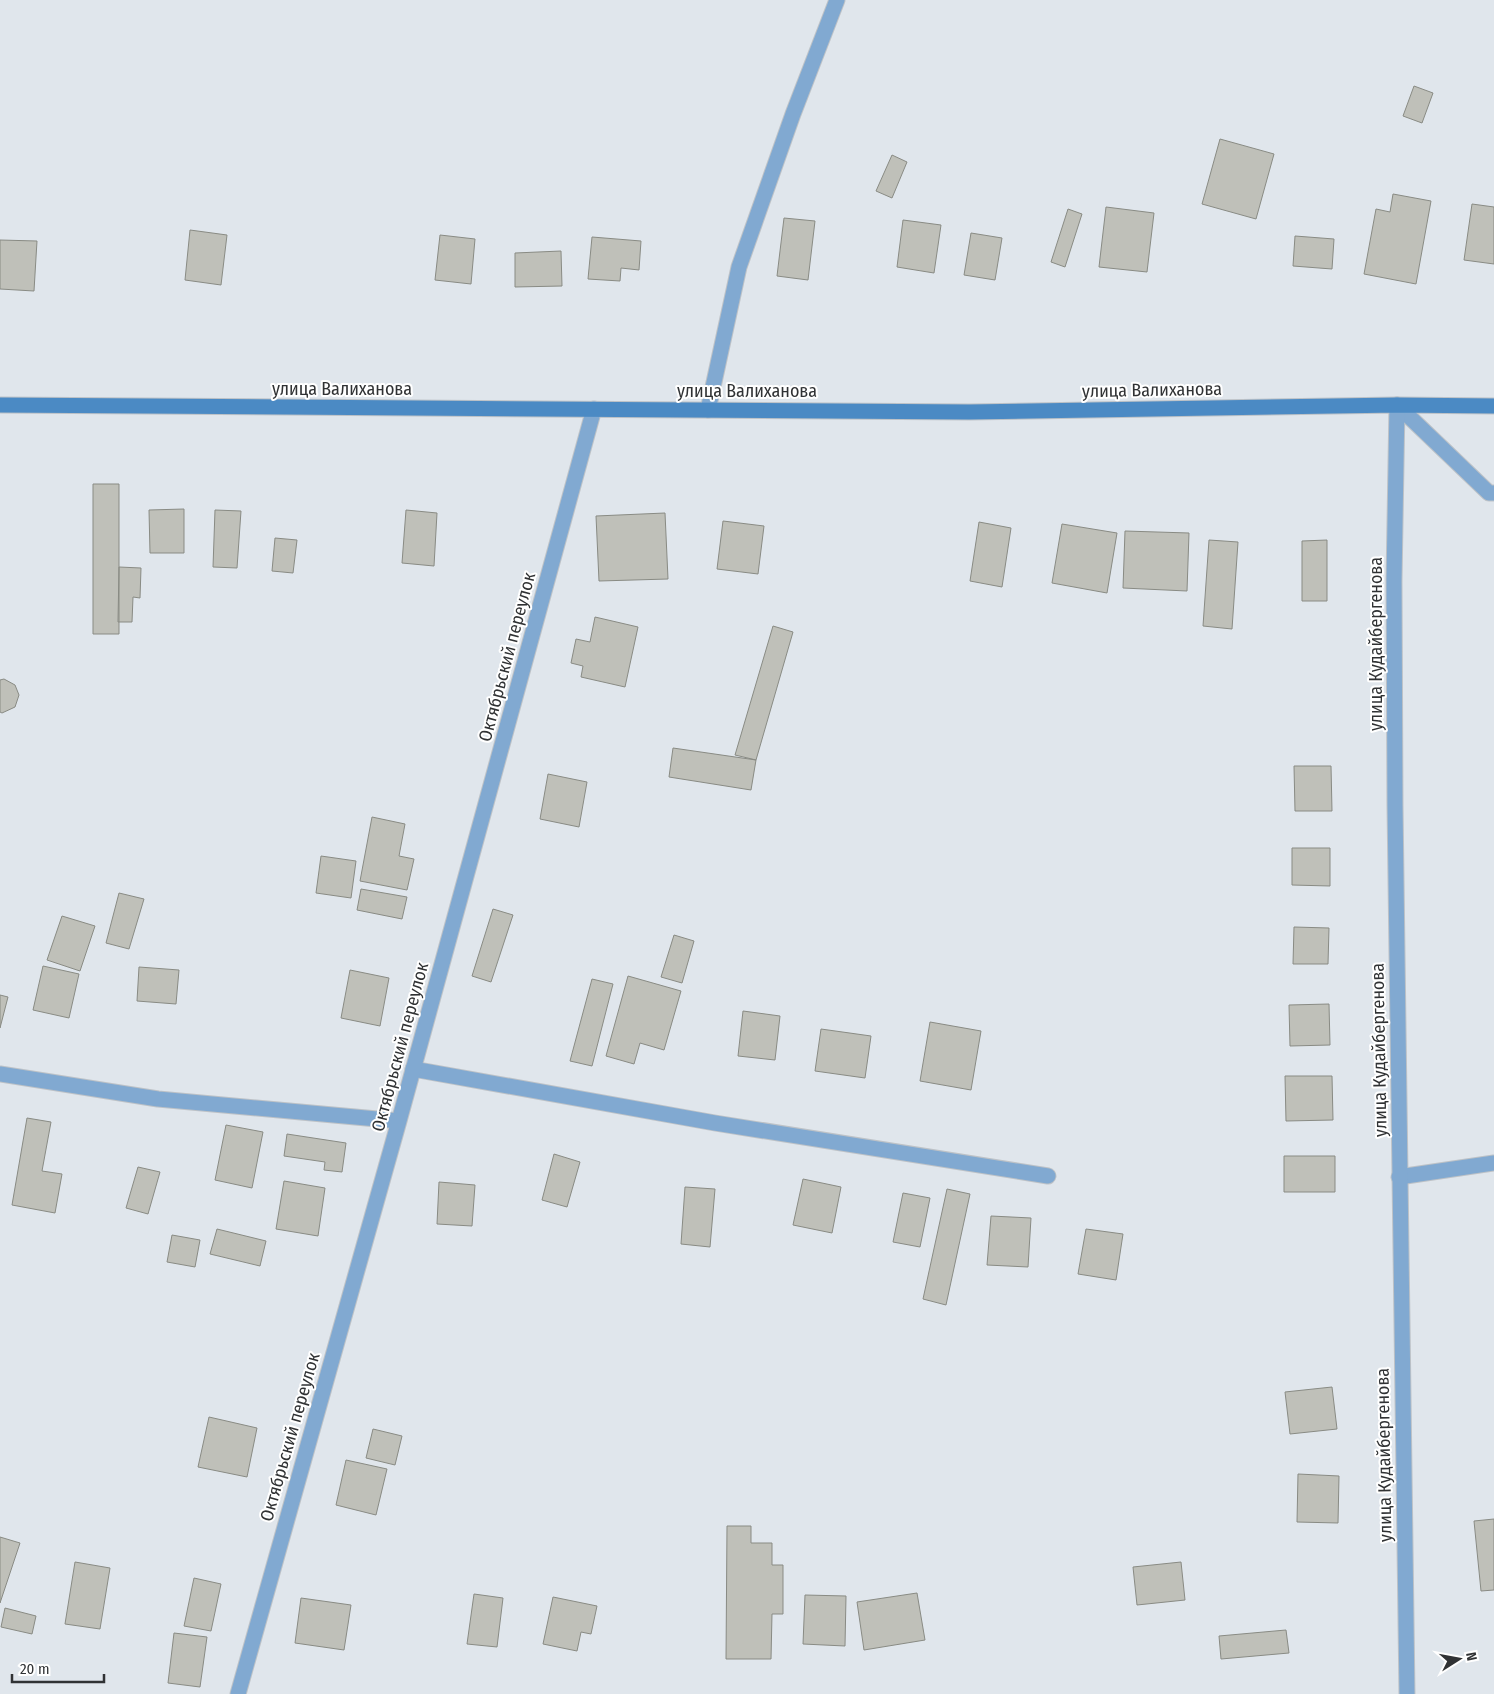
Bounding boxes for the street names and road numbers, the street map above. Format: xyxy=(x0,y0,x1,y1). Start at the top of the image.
street label: улица Валиханова xyxy=(272,378,412,400)
street label: улица Валиханова xyxy=(1082,378,1222,402)
street label: улица Валиханова xyxy=(677,380,817,402)
street label: улица Кудайбергенова xyxy=(1365,557,1387,731)
street label: Октябрьский переулок xyxy=(474,569,540,744)
street label: Октябрьский переулок xyxy=(367,959,433,1134)
street label: улица Кудайбергенова xyxy=(1366,963,1392,1137)
street label: Октябрьский переулок xyxy=(255,1350,325,1524)
street label: улица Кудайбергенова xyxy=(1371,1368,1397,1542)

